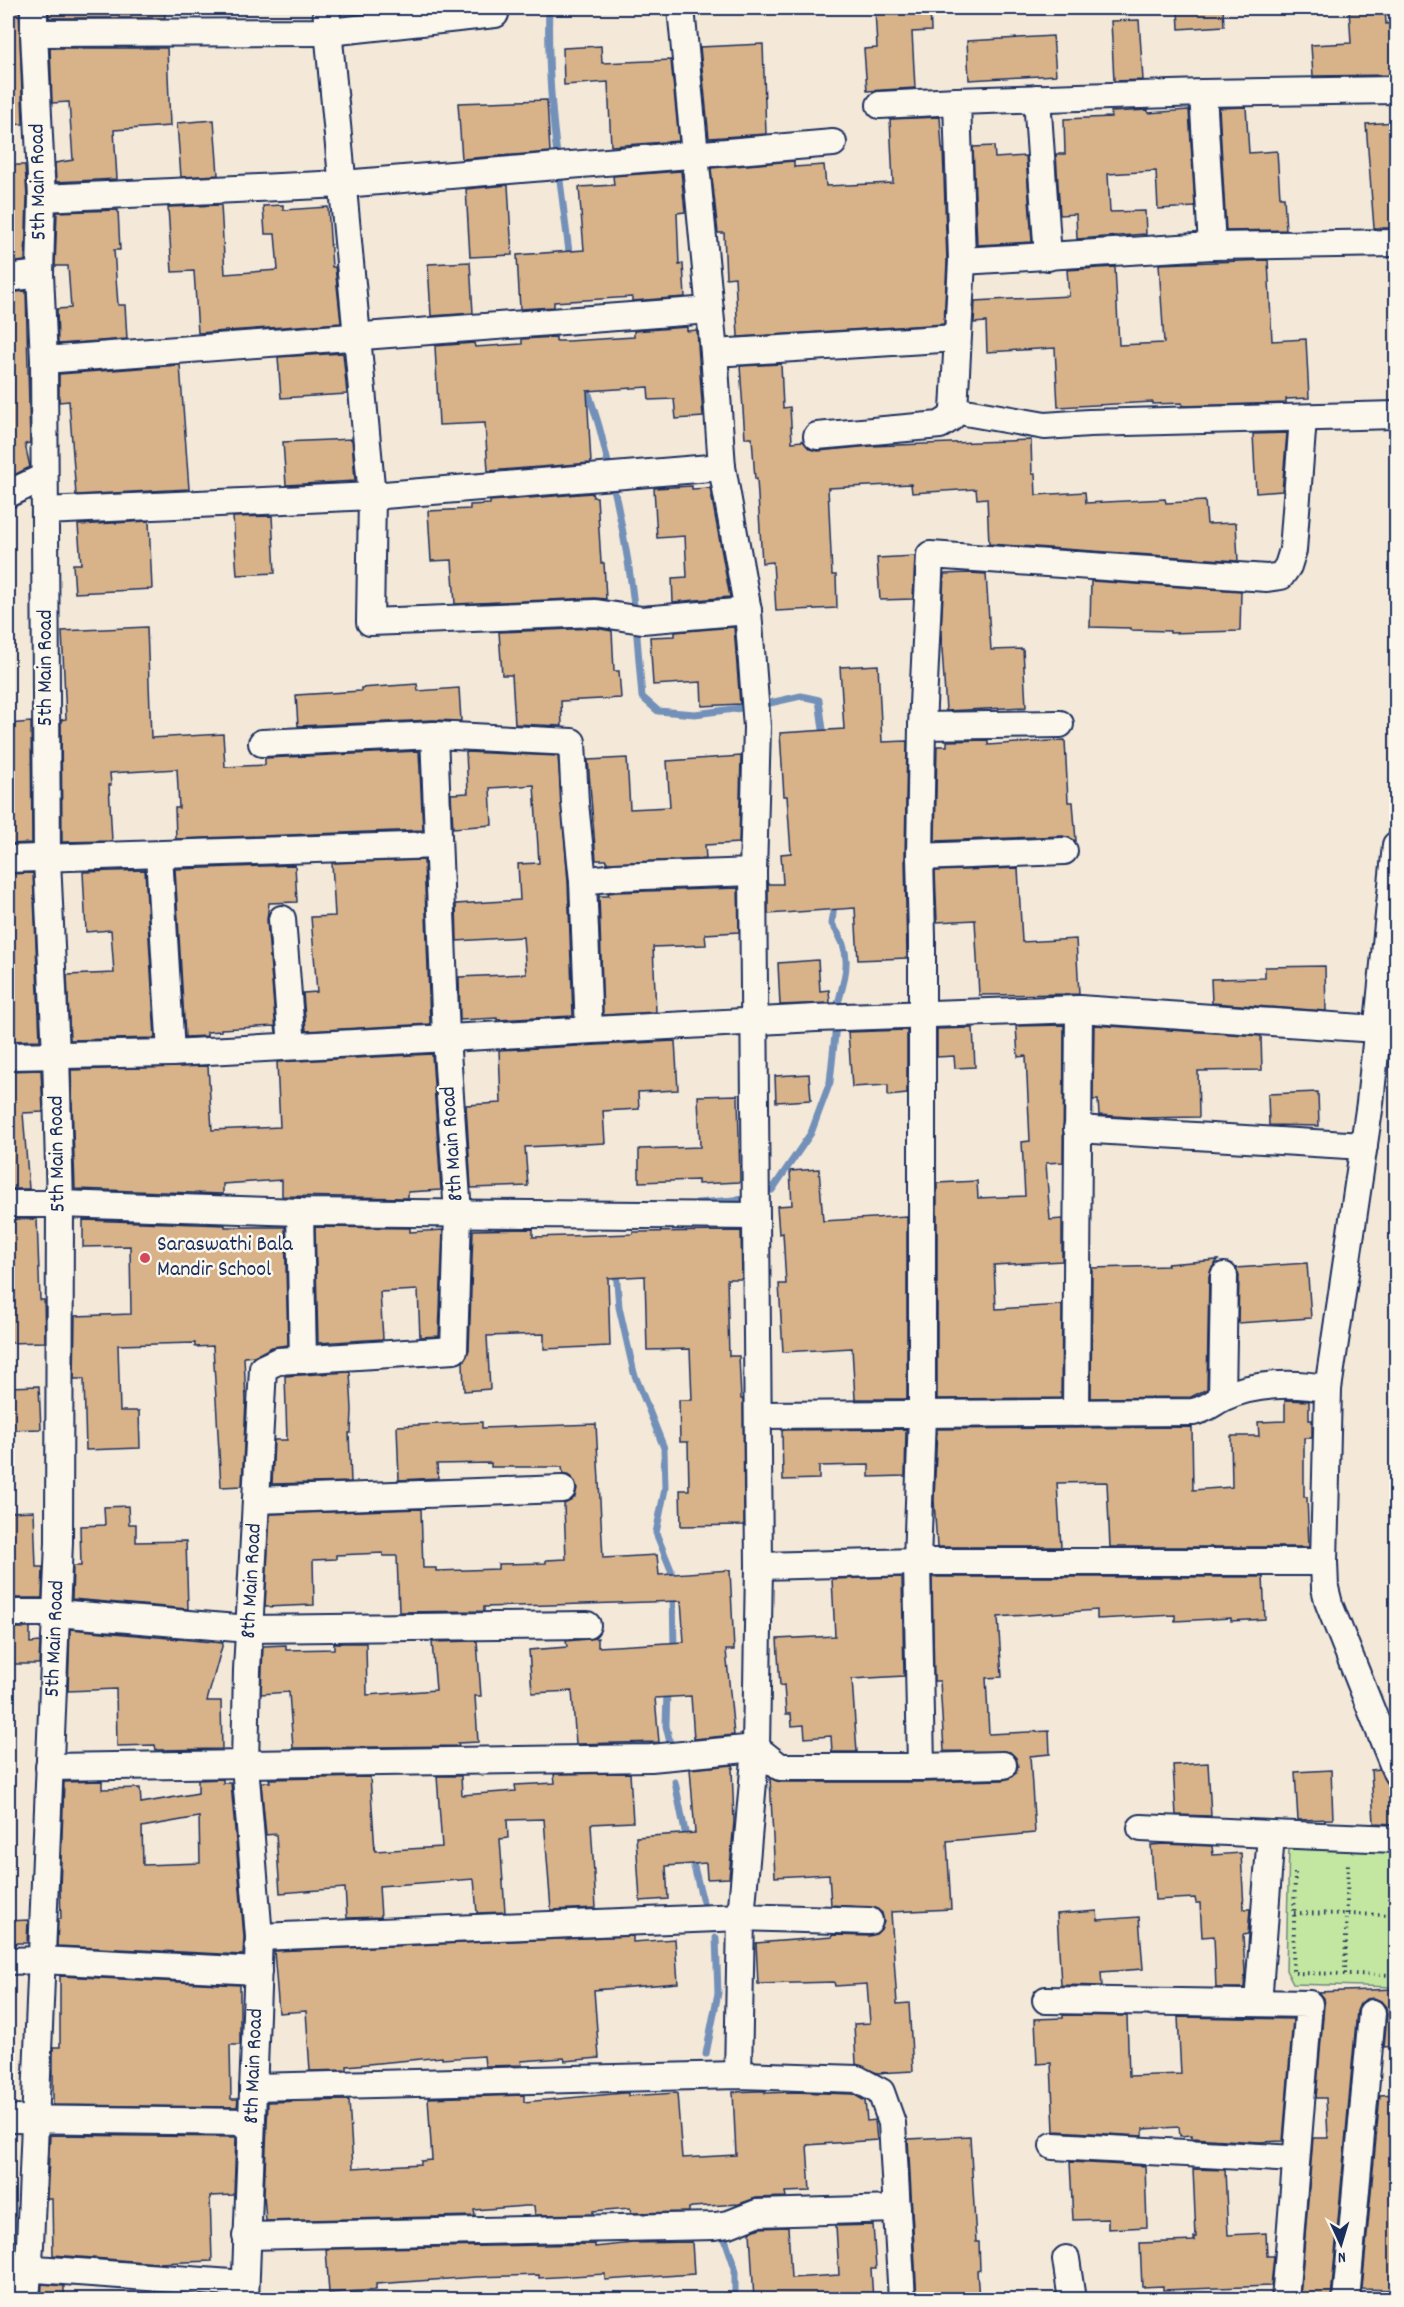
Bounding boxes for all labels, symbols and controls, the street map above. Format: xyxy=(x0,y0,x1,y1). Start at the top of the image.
street label: 5th Main Road xyxy=(22,123,56,241)
street label: 5th Main Road xyxy=(31,610,62,727)
street label: 8th Main Road xyxy=(434,1085,472,1203)
street label: 5th Main Road xyxy=(41,1095,75,1213)
place label: Saraswathi Bala Mandir School xyxy=(157,1230,293,1286)
marker: Saraswathi Bala Mandir School xyxy=(138,1251,152,1265)
street label: 8th Main Road xyxy=(233,1522,270,1640)
street label: 5th Main Road xyxy=(37,1580,73,1698)
street label: 8th Main Road xyxy=(236,2008,272,2125)
north arrow xyxy=(1311,2214,1371,2274)
text: N xyxy=(1337,2245,1347,2268)

